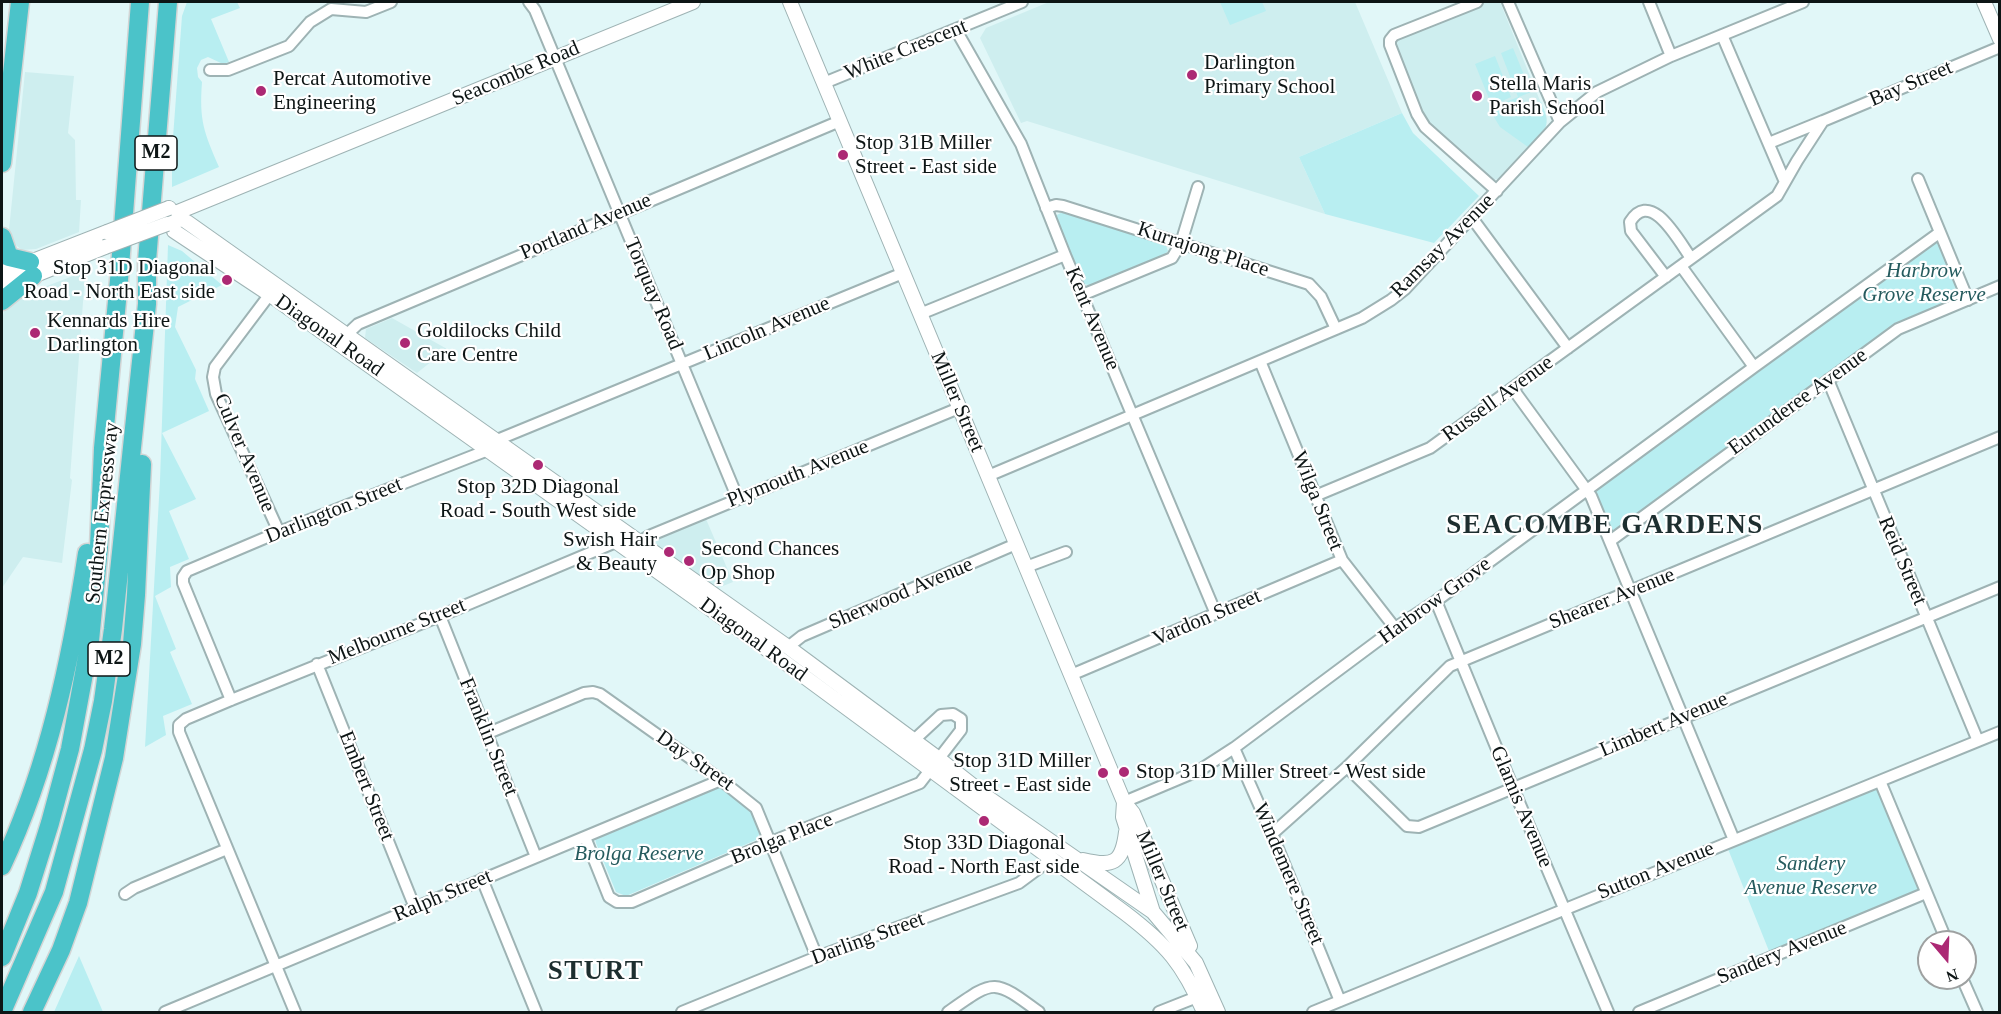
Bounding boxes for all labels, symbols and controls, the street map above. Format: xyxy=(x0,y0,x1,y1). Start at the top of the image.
street label: White Crescent xyxy=(841,14,971,86)
street label: Seacombe Road xyxy=(449,36,583,112)
place label: Darlington Primary School xyxy=(1204,50,1335,100)
street label: Bay Street xyxy=(1866,55,1956,113)
place label: Percat Automotive Engineering xyxy=(273,66,431,116)
marker: Darlington Primary School xyxy=(1185,68,1199,82)
place label: Stella Maris Parish School xyxy=(1489,71,1605,121)
marker: Percat Automotive Engineering xyxy=(254,84,268,98)
marker: Stella Maris Parish School xyxy=(1470,89,1484,103)
place label: Stop 31B Miller Street - East side xyxy=(855,130,997,180)
road number: M2 xyxy=(135,136,177,170)
marker: Stop 31B Miller Street - East side xyxy=(836,148,850,162)
street label: Portland Avenue xyxy=(517,188,655,266)
street label: Ramsay Avenue xyxy=(1386,189,1500,303)
street label: Kurrajong Place xyxy=(1134,217,1272,283)
street label: Torquay Road xyxy=(618,234,688,354)
place label: Stop 31D Diagonal Road - North East side xyxy=(24,255,215,305)
park label: Harbrow Grove Reserve xyxy=(1862,258,1986,308)
street label: Kent Avenue xyxy=(1059,264,1125,374)
marker: Stop 31D Diagonal Road - North East side xyxy=(220,273,234,287)
street label: Diagonal Road xyxy=(270,289,388,383)
street label: Lincoln Avenue xyxy=(700,291,834,367)
place label: Kennards Hire Darlington xyxy=(47,308,170,358)
place label: Goldilocks Child Care Centre xyxy=(417,318,561,368)
marker: Kennards Hire Darlington xyxy=(28,326,42,340)
marker: Goldilocks Child Care Centre xyxy=(398,336,412,350)
street label: Eurunderee Avenue xyxy=(1724,343,1872,461)
street label: Miller Street xyxy=(925,348,989,456)
street label: Russell Avenue xyxy=(1438,350,1558,448)
street label: Culver Avenue xyxy=(208,390,280,516)
street label: Southern Expressway xyxy=(81,421,125,605)
street label: Plymouth Avenue xyxy=(723,434,873,514)
street label: Wilga Street xyxy=(1286,448,1348,554)
marker: Stop 32D Diagonal Road - South West side xyxy=(531,458,545,472)
street label: Darlington Street xyxy=(262,472,406,550)
place label: Stop 32D Diagonal Road - South West side xyxy=(440,474,636,524)
district label: SEACOMBE GARDENS xyxy=(1446,510,1764,542)
street label: Reid Street xyxy=(1872,513,1932,609)
place label: Swish Hair & Beauty xyxy=(563,527,657,577)
place label: Second Chances Op Shop xyxy=(701,536,839,586)
marker: Swish Hair & Beauty xyxy=(662,545,676,559)
street label: Sherwood Avenue xyxy=(825,552,977,636)
street label: Harbrow Grove xyxy=(1374,552,1496,650)
marker: Second Chances Op Shop xyxy=(682,554,696,568)
street label: Shearer Avenue xyxy=(1546,562,1678,636)
street label: Vardon Street xyxy=(1149,584,1265,652)
street label: Melbourne Street xyxy=(324,593,470,671)
street label: Diagonal Road xyxy=(694,593,812,687)
road number: M2 xyxy=(88,642,130,676)
street label: Franklin Street xyxy=(453,674,523,800)
street label: Limbert Avenue xyxy=(1596,687,1732,763)
street label: Day Street xyxy=(651,725,739,797)
street label: Embert Street xyxy=(333,727,399,845)
street label: Glamis Avenue xyxy=(1484,742,1558,872)
place label: Stop 31D Miller Street - East side xyxy=(949,748,1091,798)
place label: Stop 31D Miller Street - West side xyxy=(1136,759,1426,785)
marker: Stop 31D Miller Street - West side xyxy=(1117,765,1131,779)
marker: Stop 31D Miller Street - East side xyxy=(1096,766,1110,780)
street label: Windemere Street xyxy=(1247,799,1329,949)
street label: Brolga Place xyxy=(727,807,837,871)
marker: Stop 33D Diagonal Road - North East side xyxy=(977,814,991,828)
street label: Miller Street xyxy=(1130,827,1194,935)
place label: Stop 33D Diagonal Road - North East side xyxy=(888,830,1080,880)
street label: Sutton Avenue xyxy=(1594,836,1718,906)
park label: Brolga Reserve xyxy=(574,841,704,867)
park label: Sandery Avenue Reserve xyxy=(1745,851,1877,901)
street label: Ralph Street xyxy=(390,864,496,928)
street label: Darling Street xyxy=(808,907,928,971)
street label: Sandery Avenue xyxy=(1713,916,1851,990)
north arrow xyxy=(1917,930,1977,990)
district label: STURT xyxy=(548,956,644,988)
text: N xyxy=(1944,966,1961,986)

